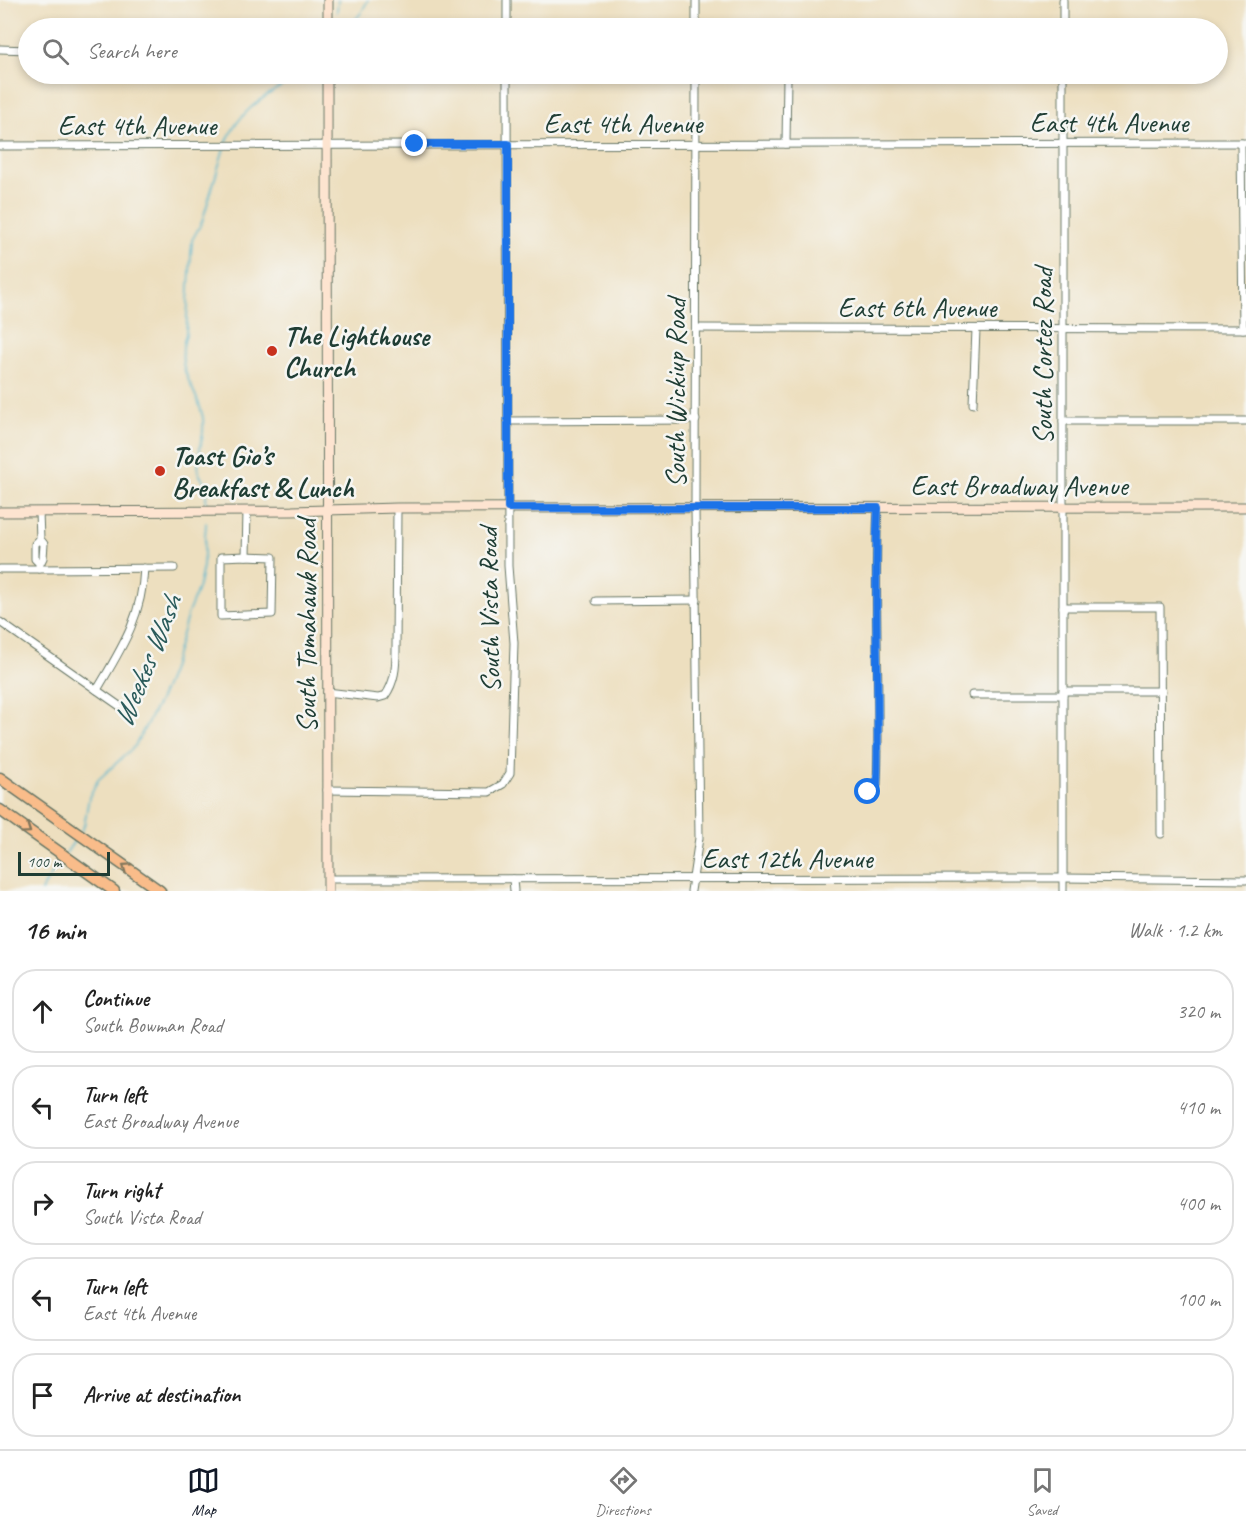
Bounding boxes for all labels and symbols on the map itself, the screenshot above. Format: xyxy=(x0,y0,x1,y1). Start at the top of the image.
street label: East 4th Avenue xyxy=(1030,105,1190,140)
street label: East 4th Avenue xyxy=(544,106,704,141)
street label: East 4th Avenue xyxy=(58,108,218,143)
route end xyxy=(401,130,427,156)
street label: South Cortez Road xyxy=(1025,264,1060,444)
street label: East 6th Avenue xyxy=(838,290,998,325)
street label: South Wickiup Road xyxy=(658,294,693,488)
place label: The Lighthouse Church xyxy=(284,318,432,385)
marker: The Lighthouse Church xyxy=(265,344,279,358)
place label: Toast Gio’s Breakfast & Lunch xyxy=(172,438,355,505)
marker: Toast Gio’s Breakfast & Lunch xyxy=(153,464,167,478)
street label: East Broadway Avenue xyxy=(910,468,1129,503)
street label: South Tomahawk Road xyxy=(289,515,324,733)
street label: South Vista Road xyxy=(470,523,508,693)
water label: Weekes Wash xyxy=(103,588,191,732)
route start xyxy=(854,778,880,804)
one-way arrow xyxy=(20,822,31,833)
street label: East 12th Avenue xyxy=(701,841,874,876)
scale bar xyxy=(18,849,110,876)
one-way arrow xyxy=(121,863,132,874)

